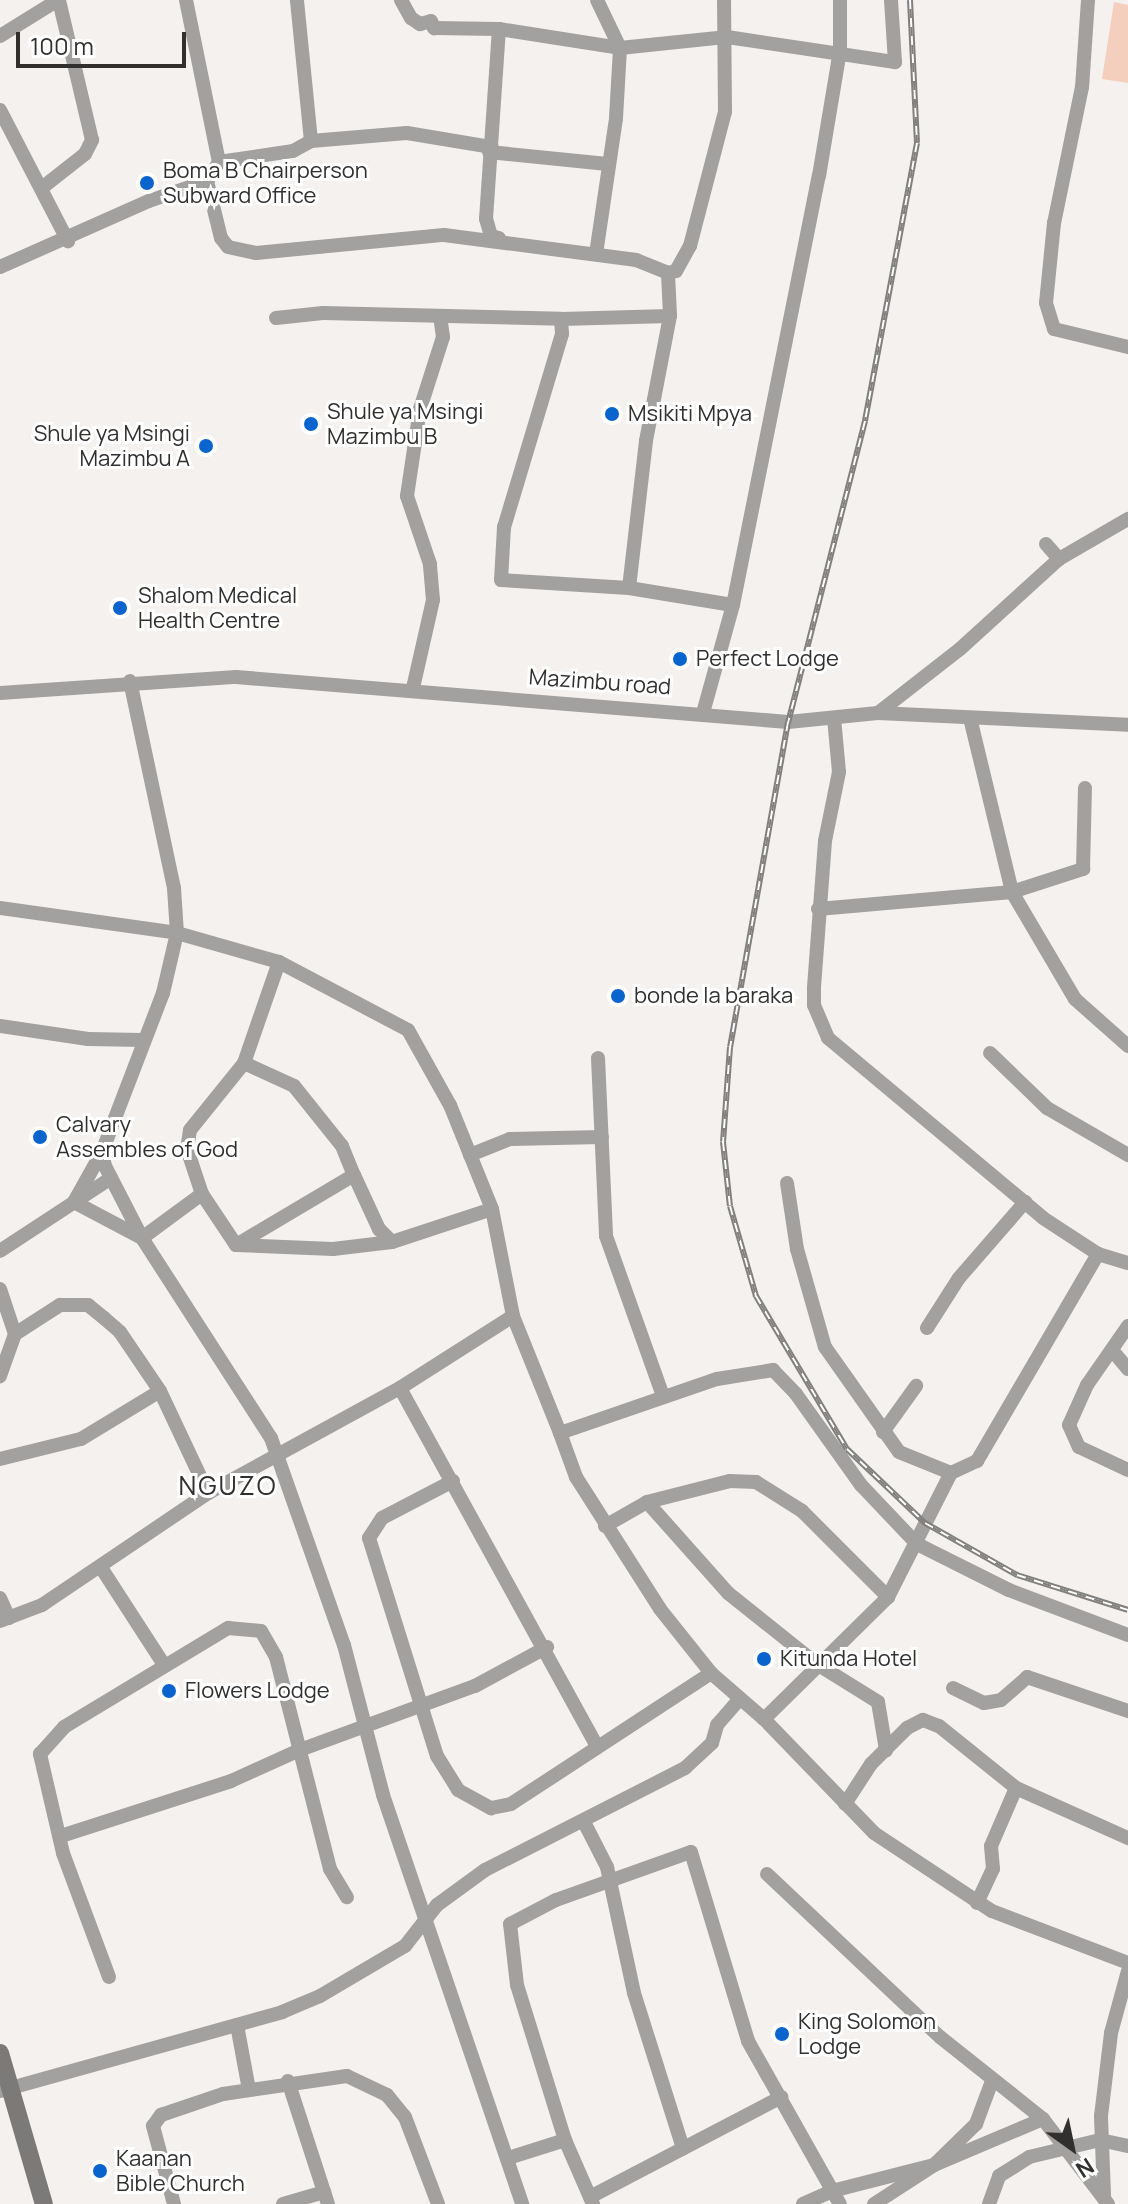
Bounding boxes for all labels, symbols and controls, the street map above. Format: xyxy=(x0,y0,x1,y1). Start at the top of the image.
scale bar xyxy=(20,16,190,66)
text: 100 m xyxy=(30,29,94,62)
place label: Boma B Chairperson Subward Office xyxy=(163,157,368,208)
marker: Boma B Chairperson Subward Office xyxy=(138,174,156,192)
place label: Shule ya Msingi Mazimbu B xyxy=(327,398,483,450)
place label: Msikiti Mpya xyxy=(628,401,752,427)
marker: Msikiti Mpya xyxy=(603,405,621,423)
marker: Shule ya Msingi Mazimbu B xyxy=(302,415,320,433)
place label: Shule ya Msingi Mazimbu A xyxy=(34,420,190,472)
marker: Shule ya Msingi Mazimbu A xyxy=(197,437,215,455)
place label: Shalom Medical Health Centre xyxy=(138,582,297,634)
marker: Shalom Medical Health Centre xyxy=(109,597,131,619)
place label: Perfect Lodge xyxy=(696,646,839,672)
marker: Perfect Lodge xyxy=(671,650,689,668)
street label: Mazimbu road xyxy=(528,664,672,700)
place label: bonde la baraka xyxy=(634,983,793,1009)
marker: bonde la baraka xyxy=(609,987,627,1005)
place label: Calvary Assembles of God xyxy=(56,1111,238,1162)
marker: Calvary Assembles of God xyxy=(31,1128,49,1146)
district label: NGUZO xyxy=(178,1470,278,1502)
place label: Kitunda Hotel xyxy=(780,1646,917,1672)
marker: Kitunda Hotel xyxy=(755,1650,773,1668)
place label: Flowers Lodge xyxy=(185,1678,330,1704)
marker: Flowers Lodge xyxy=(160,1682,178,1700)
place label: King Solomon Lodge xyxy=(798,2008,936,2060)
marker: King Solomon Lodge xyxy=(773,2025,791,2043)
north arrow xyxy=(1032,2108,1112,2188)
place label: Kaanan Bible Church xyxy=(116,2145,245,2196)
text: N xyxy=(1070,2151,1100,2185)
marker: Kaanan Bible Church xyxy=(91,2162,109,2180)

